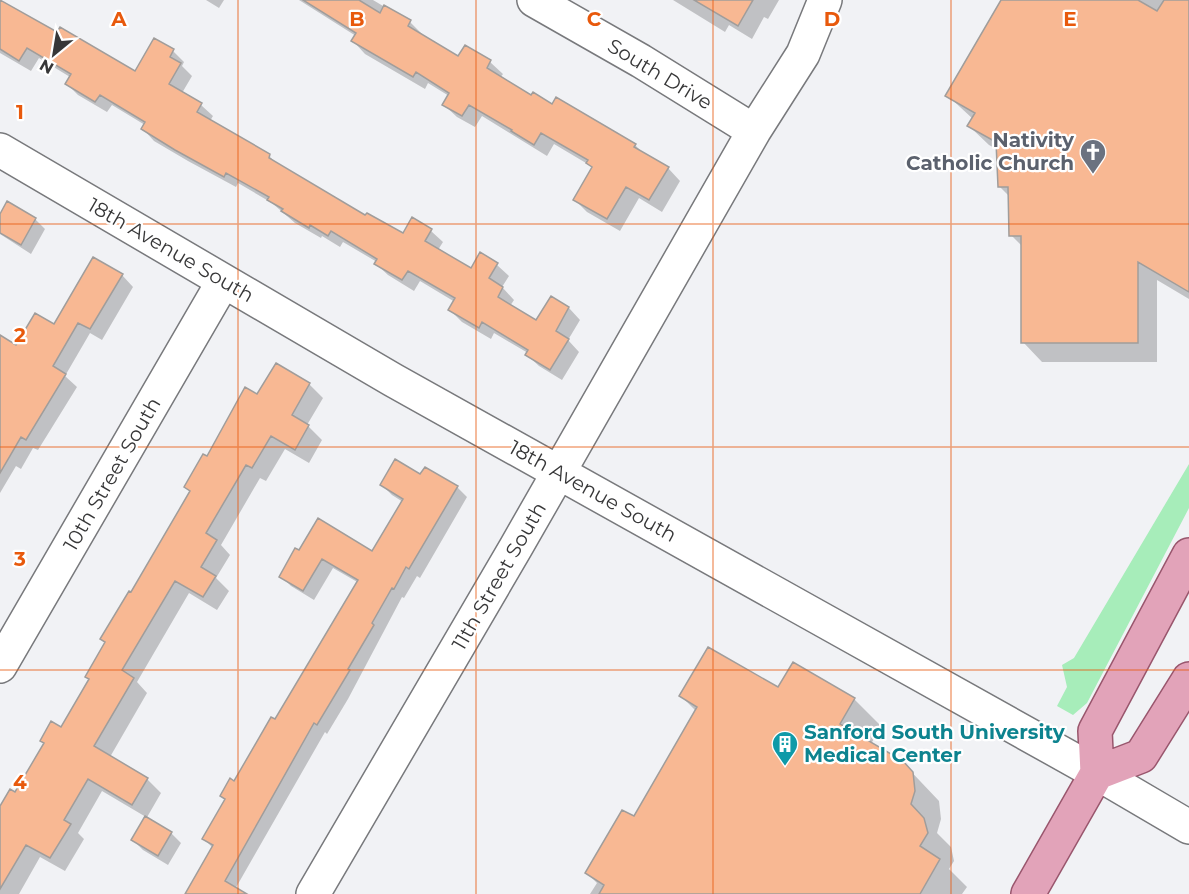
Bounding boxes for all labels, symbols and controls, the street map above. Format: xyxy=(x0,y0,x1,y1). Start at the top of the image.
text: A xyxy=(110,7,127,31)
text: B xyxy=(349,7,365,31)
text: C xyxy=(587,7,602,31)
text: D xyxy=(824,7,840,31)
text: E xyxy=(1063,7,1077,31)
north arrow xyxy=(24,24,84,84)
street label: South Drive xyxy=(603,33,717,115)
text: N xyxy=(36,55,57,78)
text: 1 xyxy=(16,100,24,124)
place label: Nativity Catholic Church xyxy=(906,128,1075,175)
church icon: Nativity Catholic Church xyxy=(1078,137,1108,175)
street label: 18th Avenue South xyxy=(84,193,258,307)
text: 2 xyxy=(14,323,26,347)
street label: 10th Street South xyxy=(58,393,166,555)
street label: 18th Avenue South xyxy=(505,435,681,547)
street label: 11th Street South xyxy=(447,498,551,654)
text: 3 xyxy=(13,547,26,571)
place label: Sanford South University Medical Center xyxy=(804,720,1066,767)
building icon: Sanford South University Medical Center xyxy=(770,729,800,767)
text: 4 xyxy=(13,770,27,794)

